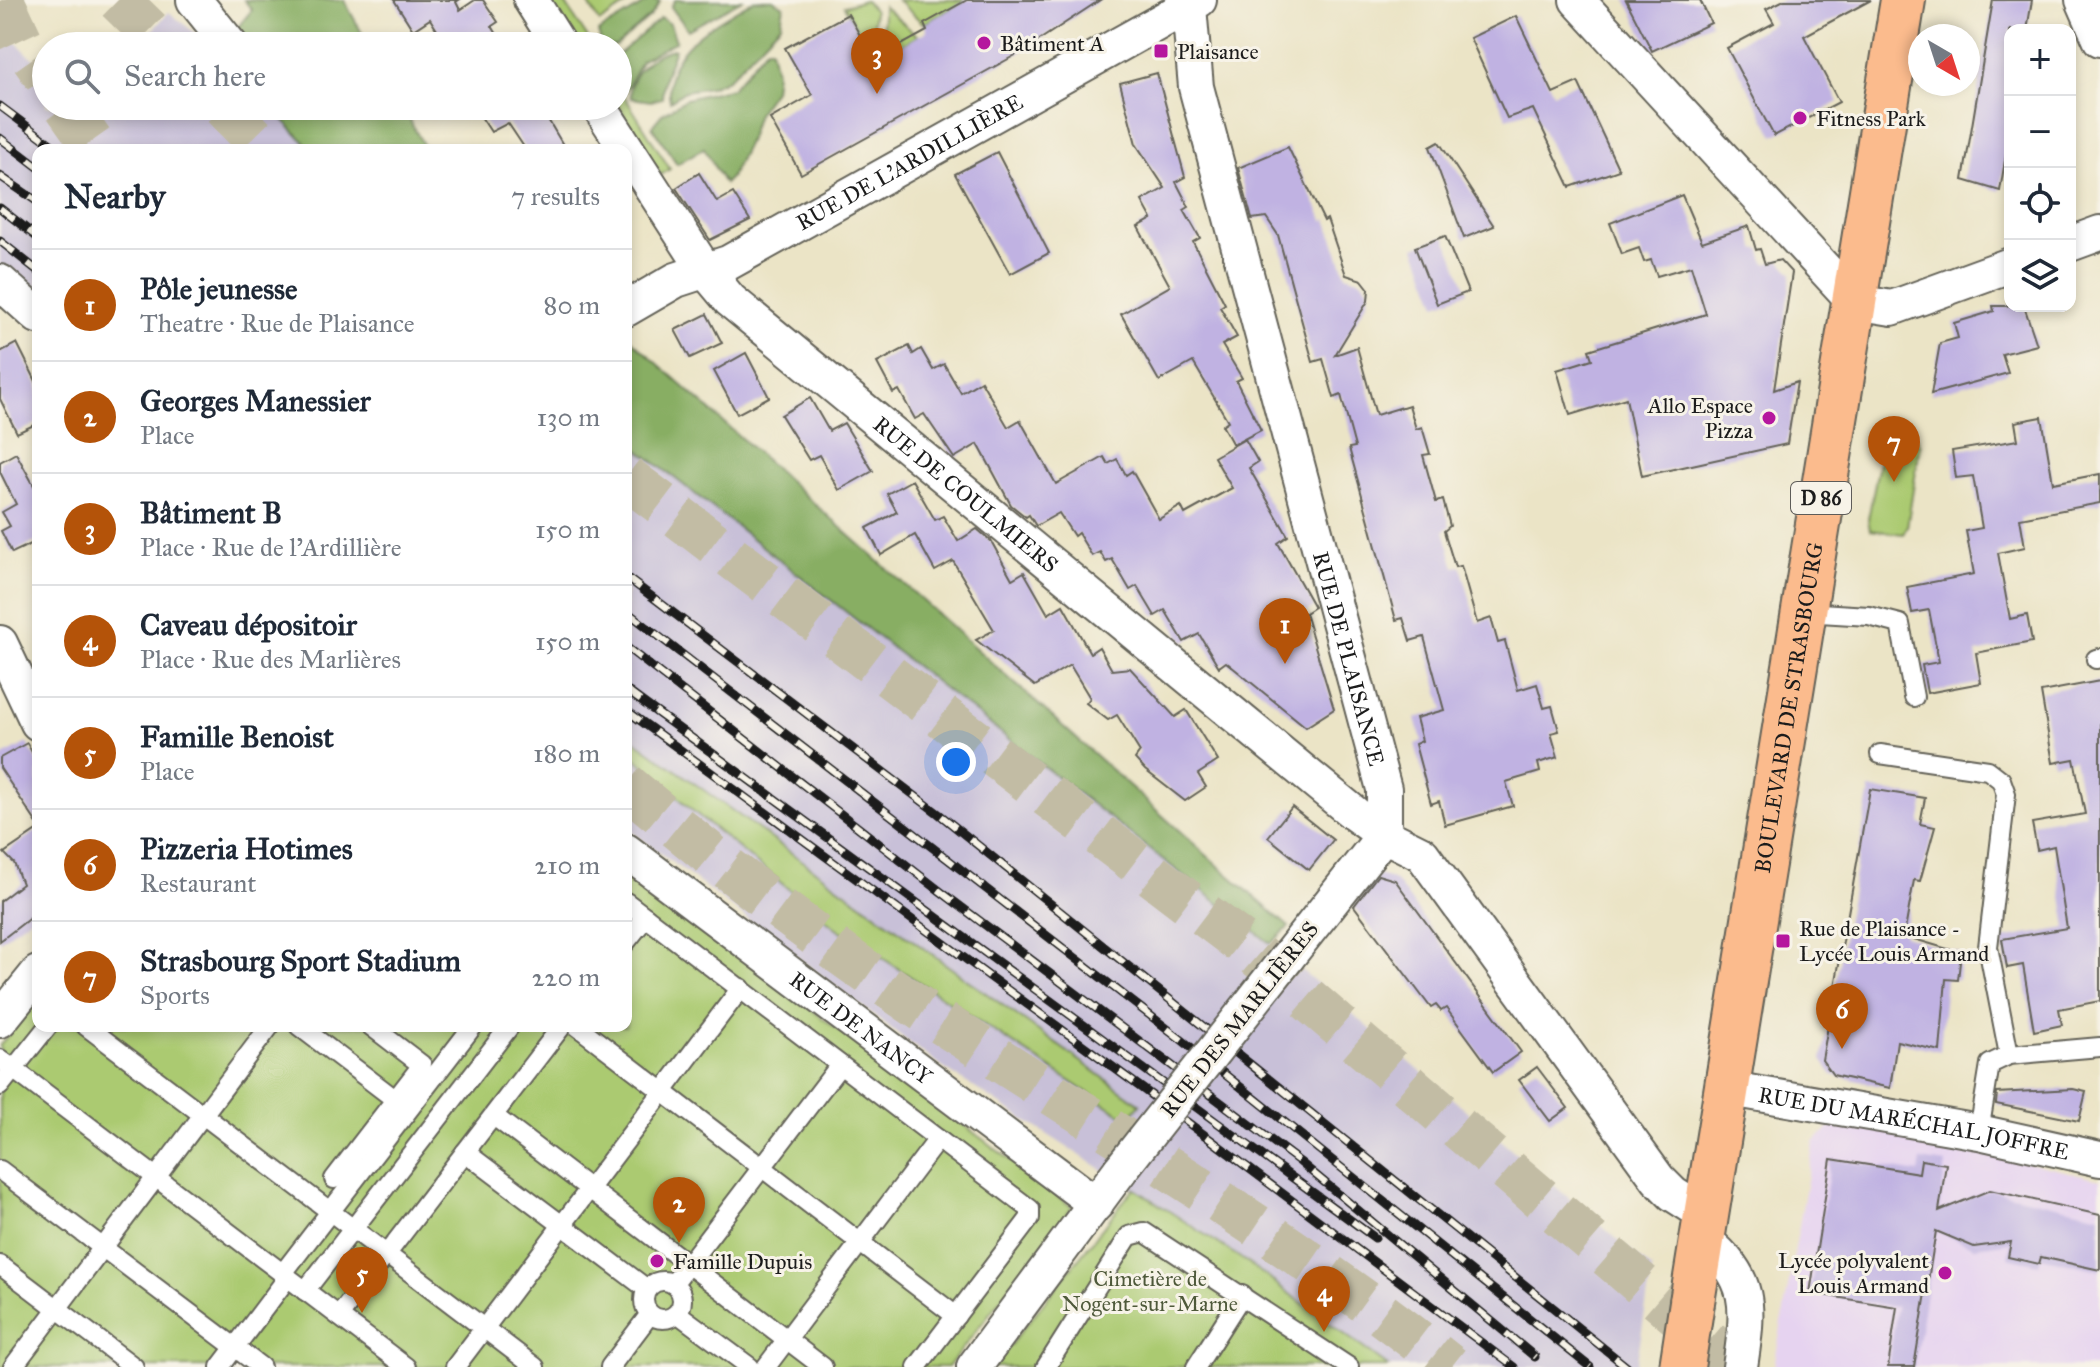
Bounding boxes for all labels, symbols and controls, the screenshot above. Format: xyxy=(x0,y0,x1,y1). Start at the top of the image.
north arrow xyxy=(1908,24,1980,96)
map controls xyxy=(2004,24,2076,312)
button: + xyxy=(2004,24,2076,96)
pin: 3 xyxy=(851,28,903,94)
place label: Bâtiment A xyxy=(1000,30,1105,57)
search box xyxy=(32,32,632,120)
marker: Bâtiment A xyxy=(975,34,993,52)
place label: Plaisance xyxy=(1177,38,1259,65)
marker: Plaisance xyxy=(1152,42,1170,60)
icon: search xyxy=(60,54,104,98)
text: Search here xyxy=(124,58,266,94)
street label: RUE DE L'ARDILLIÈRE xyxy=(791,88,1028,236)
button: − xyxy=(2004,96,2076,168)
place label: Fitness Park xyxy=(1816,105,1927,132)
marker: Fitness Park xyxy=(1791,109,1809,127)
button: locate xyxy=(2004,168,2076,240)
text: Nearby xyxy=(64,176,166,217)
text: 7 results xyxy=(511,180,600,212)
button: layers xyxy=(2004,240,2076,312)
text: Pôle jeunesse xyxy=(140,271,298,307)
text: 1 xyxy=(85,289,95,321)
text: 80 m xyxy=(544,289,600,321)
text: Theatre · Rue de Plaisance xyxy=(140,307,415,339)
text: Georges Manessier xyxy=(140,383,371,419)
place label: Allo Espace Pizza xyxy=(1647,392,1754,444)
text: 2 xyxy=(84,401,96,433)
text: 130 m xyxy=(537,401,600,433)
marker: Allo Espace Pizza xyxy=(1760,409,1778,427)
street label: RUE DE COULMIERS xyxy=(868,411,1064,578)
pin: 7 xyxy=(1868,416,1920,482)
text: Place xyxy=(140,419,195,451)
road number: D 86 xyxy=(1791,482,1851,514)
text: Bâtiment B xyxy=(140,495,282,531)
text: 3 xyxy=(85,513,95,545)
text: 150 m xyxy=(535,513,600,545)
text: Place · Rue de l'Ardillière xyxy=(140,531,401,563)
street label: BOULEVARD DE STRASBOURG xyxy=(1749,541,1829,875)
street label: RUE DE PLAISANCE xyxy=(1307,549,1390,769)
pin: 1 xyxy=(1259,598,1311,664)
text: Caveau dépositoir xyxy=(140,607,357,643)
text: 4 xyxy=(83,625,97,657)
text: 150 m xyxy=(535,625,600,657)
text: Place · Rue des Marlières xyxy=(140,643,401,675)
text: Famille Benoist xyxy=(140,719,334,755)
text: 5 xyxy=(84,737,96,769)
text: 180 m xyxy=(533,737,600,769)
your location xyxy=(936,742,976,782)
text: Place xyxy=(140,755,195,787)
text: Pizzeria Hotimes xyxy=(140,831,353,867)
text: 6 xyxy=(83,849,97,881)
text: 210 m xyxy=(534,849,600,881)
text: Restaurant xyxy=(140,867,256,899)
place label: Rue de Plaisance - Lycée Louis Armand xyxy=(1799,915,1989,967)
street label: RUE DES MARLIÈRES xyxy=(1155,916,1324,1123)
marker: Rue de Plaisance - Lycée Louis Armand xyxy=(1774,932,1792,950)
text: Strasbourg Sport Stadium xyxy=(140,943,461,979)
text: 7 xyxy=(83,961,97,993)
text: 220 m xyxy=(532,961,600,993)
street label: RUE DE NANCY xyxy=(784,966,938,1091)
text: Sports xyxy=(140,979,210,1011)
pin: 6 xyxy=(1816,983,1868,1049)
street label: RUE DU MARÉCHAL JOFFRE xyxy=(1756,1081,2072,1166)
pin: 2 xyxy=(653,1177,705,1243)
pin: 5 xyxy=(336,1247,388,1313)
place label: Lycée polyvalent Louis Armand xyxy=(1778,1247,1929,1299)
place label: Famille Dupuis xyxy=(673,1248,812,1275)
marker: Famille Dupuis xyxy=(648,1252,666,1270)
marker: Lycée polyvalent Louis Armand xyxy=(1936,1264,1954,1282)
park label: Cimetière de Nogent-sur-Marne xyxy=(1062,1265,1238,1317)
pin: 4 xyxy=(1298,1266,1350,1332)

